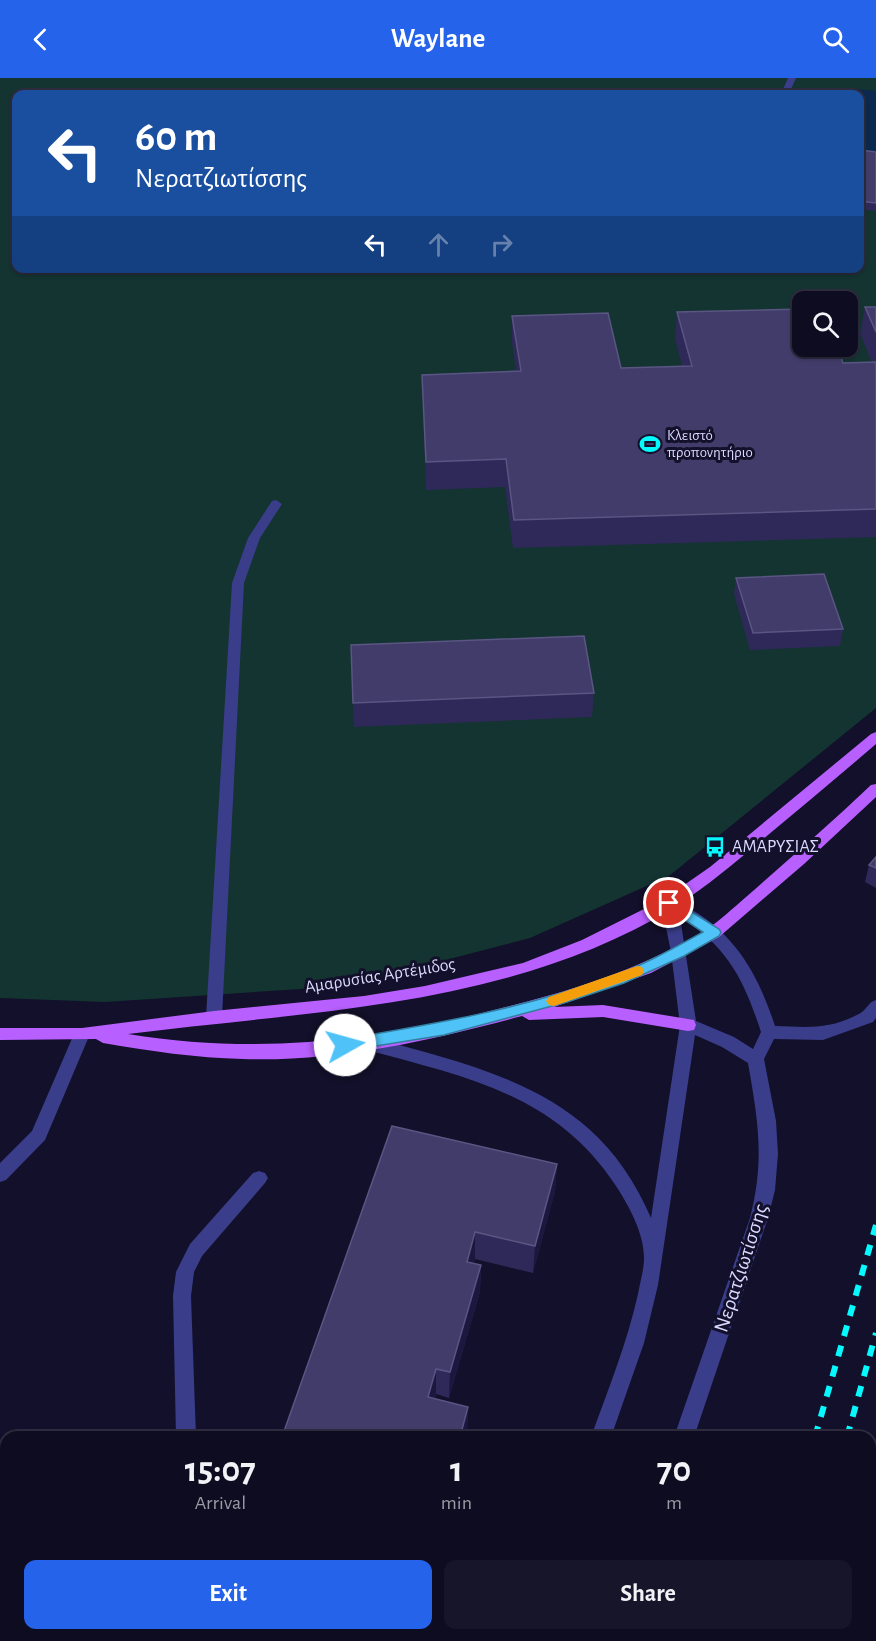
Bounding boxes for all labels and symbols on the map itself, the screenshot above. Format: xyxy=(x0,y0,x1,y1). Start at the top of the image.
place label: Κλειστό προπονητήριο xyxy=(666,428,753,460)
sports icon: Κλειστό προπονητήριο xyxy=(638,432,662,456)
bus stop icon: ΑΜΑΡΥΣΙΑΣ xyxy=(703,835,727,859)
place label: ΑΜΑΡΥΣΙΑΣ xyxy=(732,838,819,856)
pin xyxy=(643,877,694,928)
street label: Αμαρυσίας Αρτέμιδος xyxy=(303,954,457,997)
position arrow xyxy=(313,1013,377,1077)
street label: Νερατζιωτίσσης xyxy=(710,1201,772,1335)

